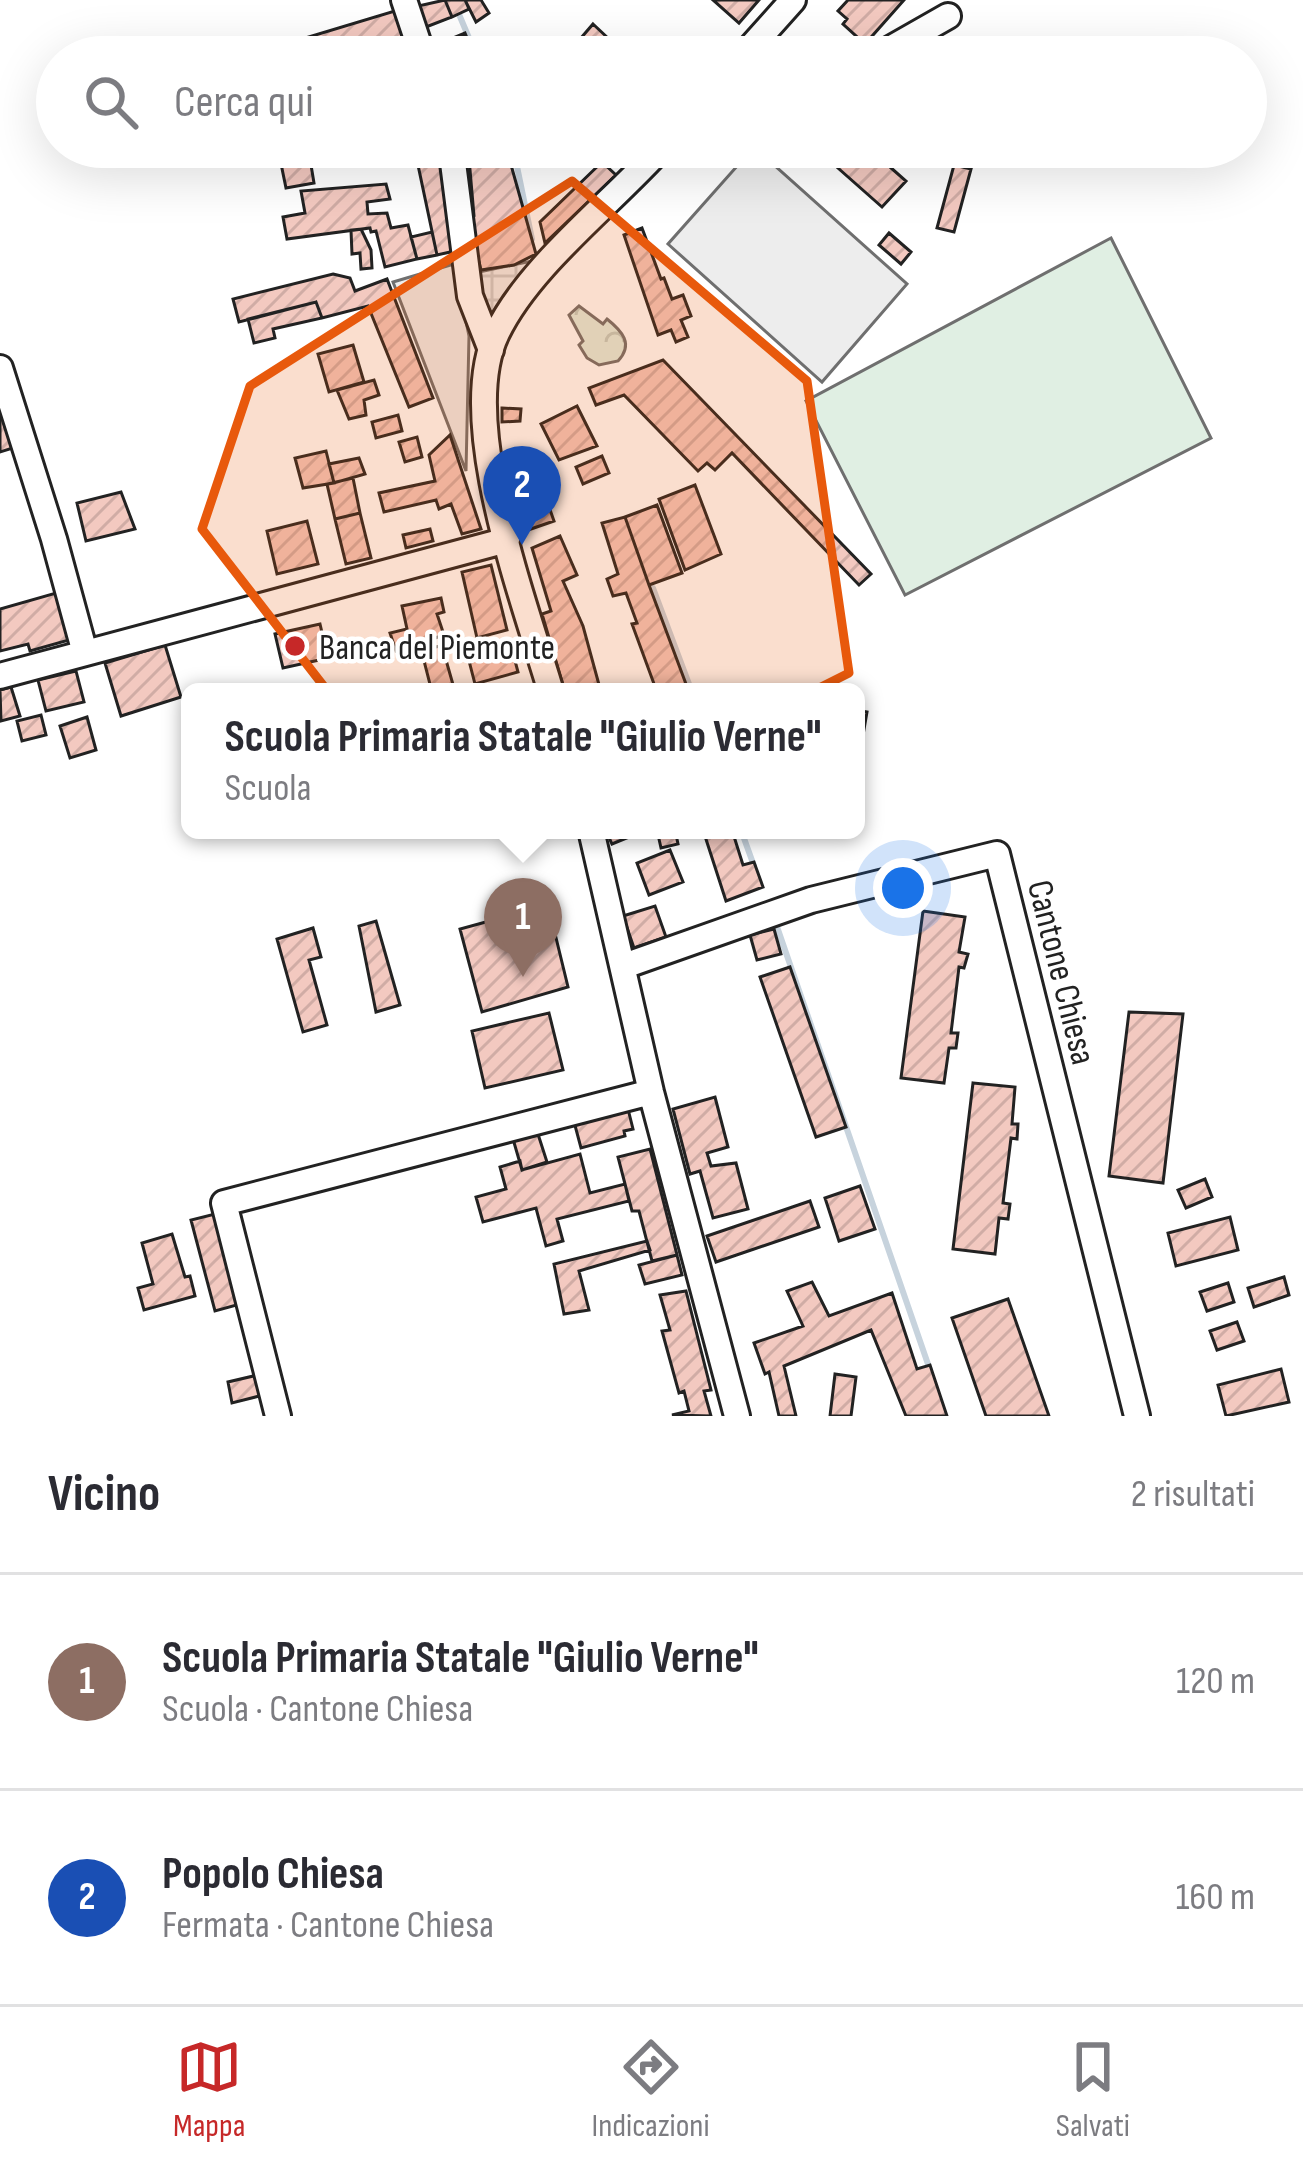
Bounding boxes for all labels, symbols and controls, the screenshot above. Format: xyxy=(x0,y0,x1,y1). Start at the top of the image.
search box xyxy=(36,36,1267,168)
icon: search xyxy=(78,69,144,135)
text: Cerca qui xyxy=(174,75,314,130)
pin: 2 xyxy=(483,446,561,545)
place label: Banca del Piemonte xyxy=(319,627,555,670)
marker: Banca del Piemonte xyxy=(282,633,308,659)
popup xyxy=(181,683,865,839)
text: Scuola Primaria Statale "Giulio Verne" xyxy=(225,710,821,765)
text: Scuola xyxy=(225,765,312,812)
your location xyxy=(873,858,933,918)
street label: Cantone Chiesa xyxy=(1017,876,1104,1069)
pin: 1 xyxy=(484,878,562,977)
text: Vicino xyxy=(48,1464,160,1525)
text: 2 risultati xyxy=(1131,1471,1255,1518)
text: Scuola Primaria Statale "Giulio Verne" xyxy=(162,1631,759,1686)
text: 1 xyxy=(79,1658,95,1705)
text: 120 m xyxy=(1176,1658,1255,1705)
text: Scuola · Cantone Chiesa xyxy=(162,1686,473,1733)
text: Popolo Chiesa xyxy=(162,1847,384,1902)
text: 2 xyxy=(78,1874,96,1921)
text: 160 m xyxy=(1176,1874,1255,1921)
text: Fermata · Cantone Chiesa xyxy=(162,1902,494,1949)
tab: Mappa xyxy=(173,2034,245,2146)
tab: Indicazioni xyxy=(592,2034,710,2146)
tab: Salvati xyxy=(1056,2034,1130,2146)

